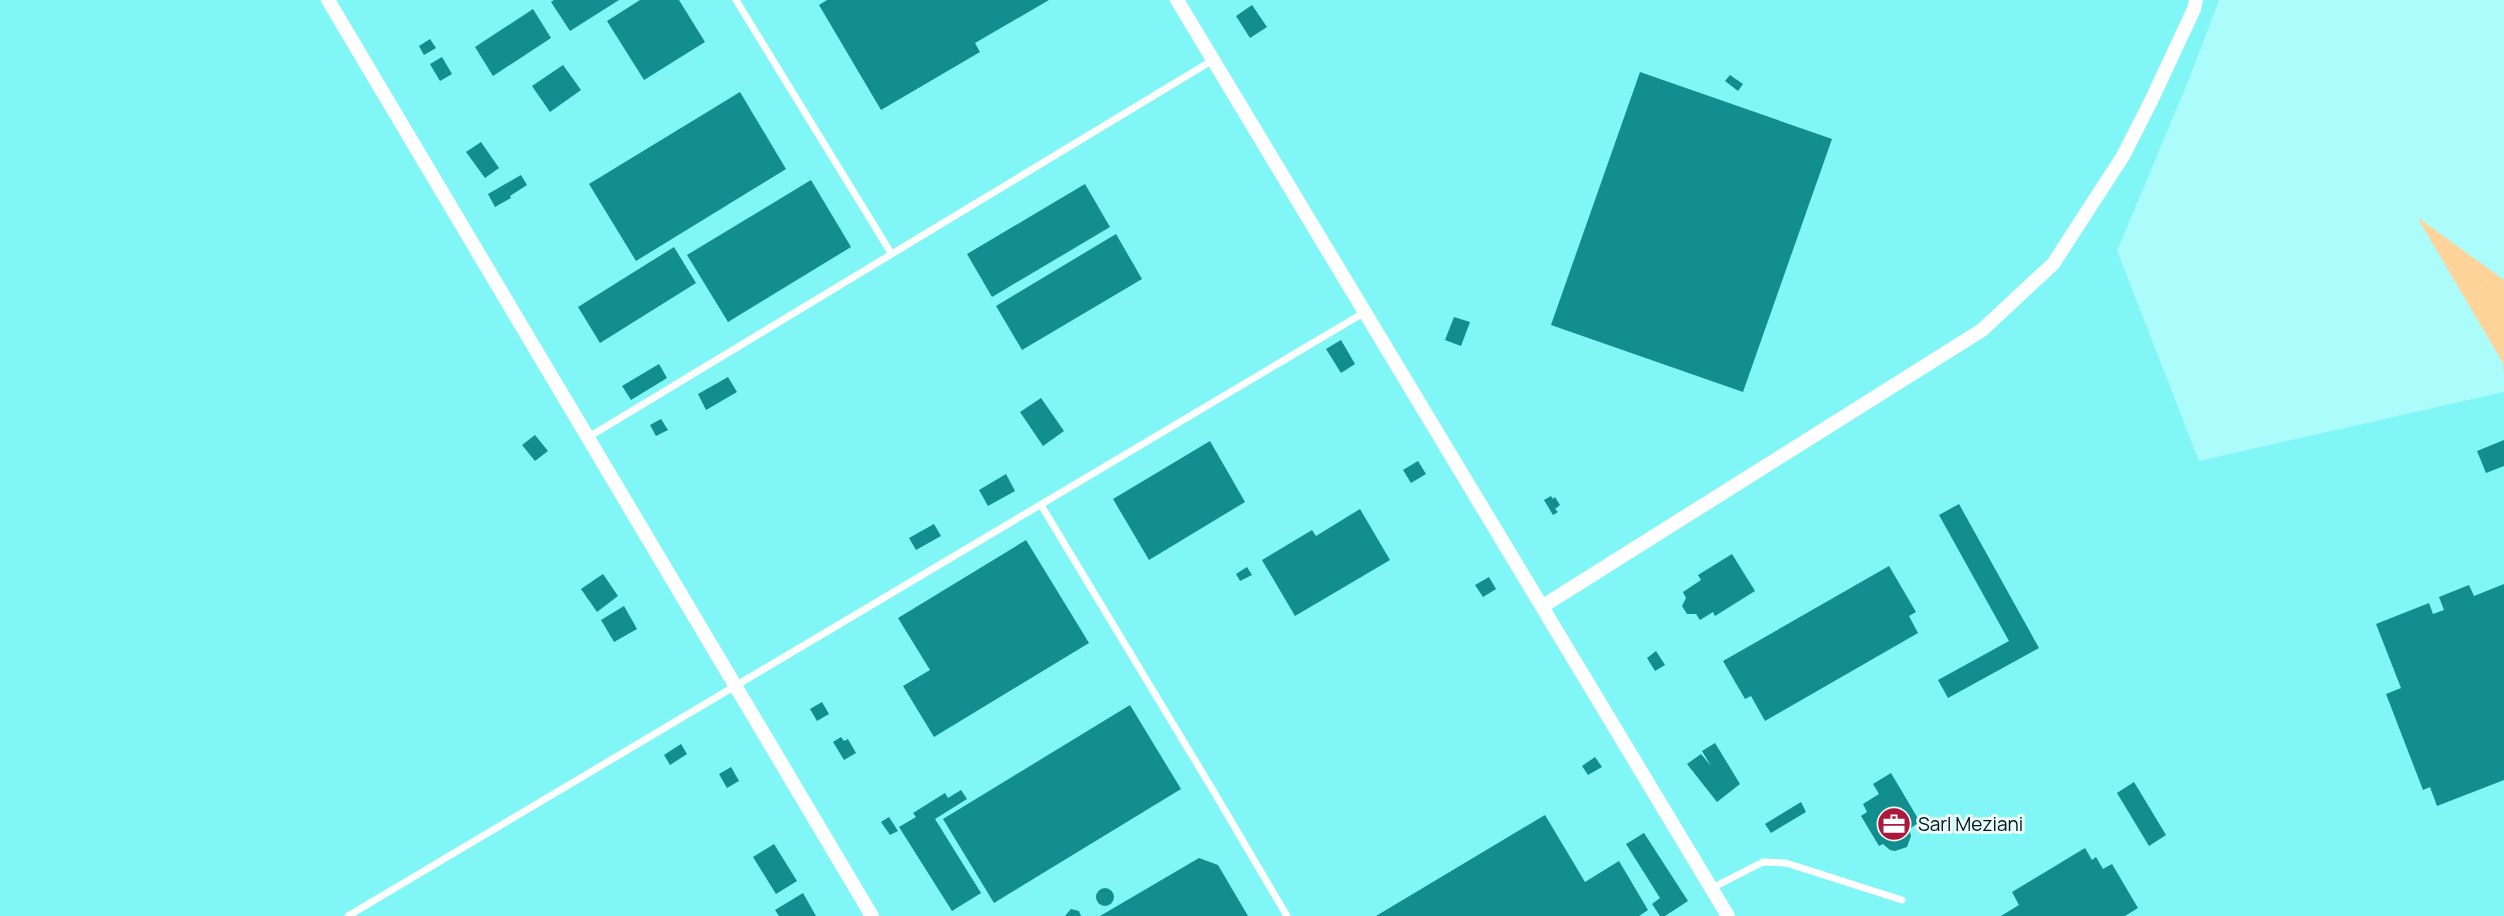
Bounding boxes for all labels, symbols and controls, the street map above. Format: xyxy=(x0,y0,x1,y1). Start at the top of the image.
office icon: Sarl Meziani xyxy=(1875,805,1913,843)
place label: Sarl Meziani xyxy=(1918,811,2023,837)

